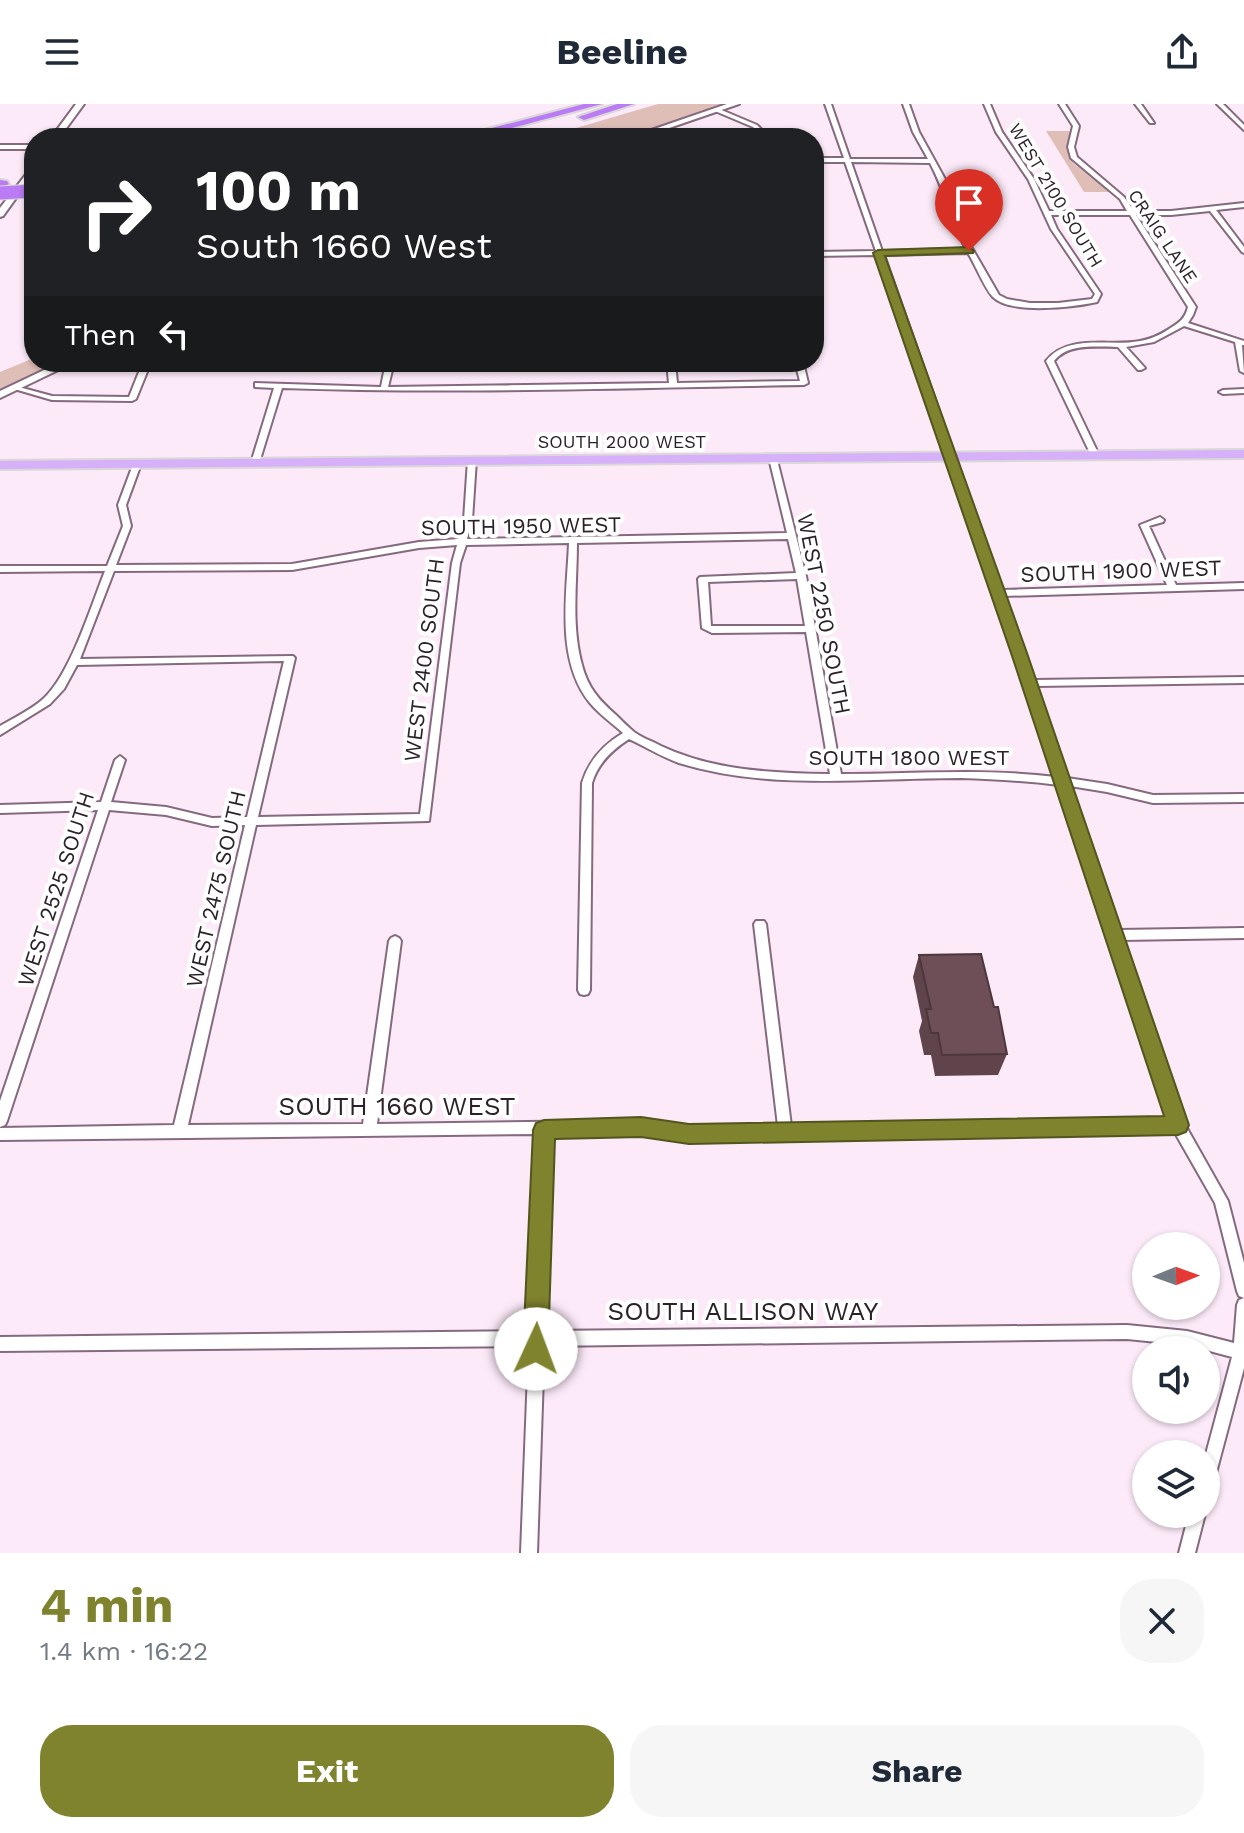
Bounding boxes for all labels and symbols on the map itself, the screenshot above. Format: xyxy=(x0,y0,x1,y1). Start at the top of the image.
street label: WEST 2100 SOUTH xyxy=(1005,119,1107,271)
pin xyxy=(935,169,1003,251)
street label: CRAIG LANE xyxy=(1124,185,1202,287)
street label: SOUTH 2000 WEST xyxy=(538,431,706,452)
street label: WEST 2250 SOUTH xyxy=(792,511,856,717)
street label: SOUTH 1950 WEST xyxy=(421,512,621,540)
street label: SOUTH 1900 WEST xyxy=(1020,555,1222,587)
street label: WEST 2400 SOUTH xyxy=(399,557,449,763)
street label: SOUTH 1800 WEST xyxy=(808,745,1010,770)
street label: WEST 2475 SOUTH xyxy=(181,788,251,990)
street label: WEST 2525 SOUTH xyxy=(13,789,99,989)
street label: SOUTH 1660 WEST xyxy=(279,1091,516,1121)
north arrow xyxy=(1132,1232,1220,1320)
street label: SOUTH ALLISON WAY xyxy=(608,1296,879,1326)
position arrow xyxy=(494,1307,578,1391)

